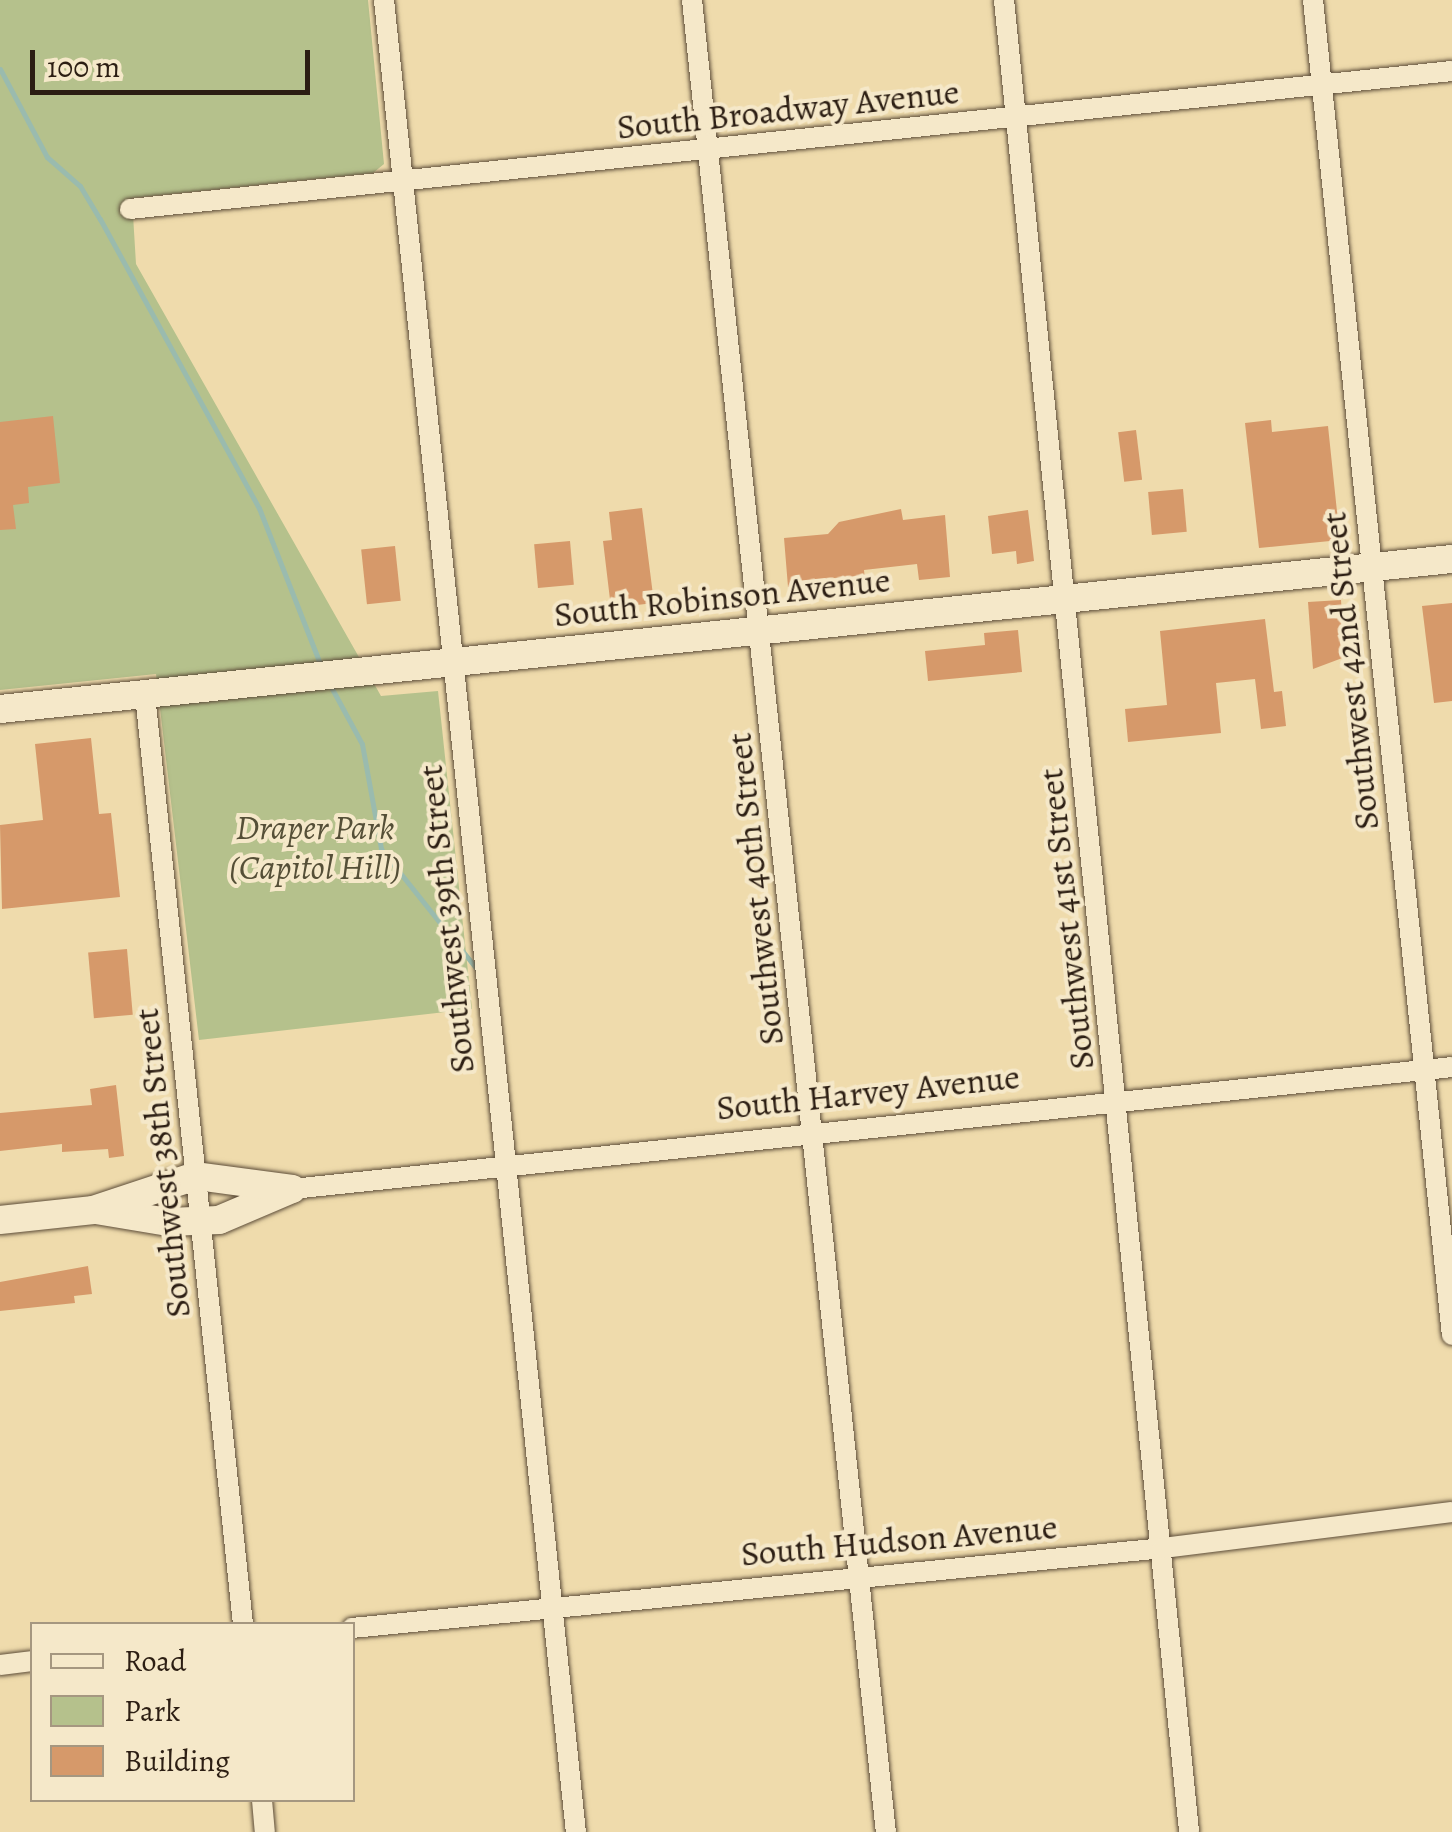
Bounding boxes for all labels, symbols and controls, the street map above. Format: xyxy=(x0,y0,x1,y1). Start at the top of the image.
scale bar xyxy=(35,30,315,92)
text: 100 m xyxy=(47,47,120,87)
street label: South Broadway Avenue xyxy=(615,70,961,148)
street label: Southwest 42nd Street xyxy=(1312,510,1388,832)
street label: South Robinson Avenue xyxy=(552,558,892,636)
street label: Southwest 40th Street xyxy=(718,731,792,1047)
street label: Southwest 39th Street xyxy=(409,763,483,1075)
street label: Southwest 41st Street xyxy=(1029,766,1103,1072)
park label: Draper Park (Capitol Hill) xyxy=(228,806,402,888)
street label: Southwest 38th Street xyxy=(125,1006,199,1320)
street label: South Harvey Avenue xyxy=(714,1055,1022,1129)
street label: South Hudson Avenue xyxy=(739,1505,1059,1575)
legend xyxy=(30,1622,355,1802)
text: Road xyxy=(124,1641,186,1681)
text: Park xyxy=(124,1691,180,1731)
text: Building xyxy=(124,1741,230,1781)

